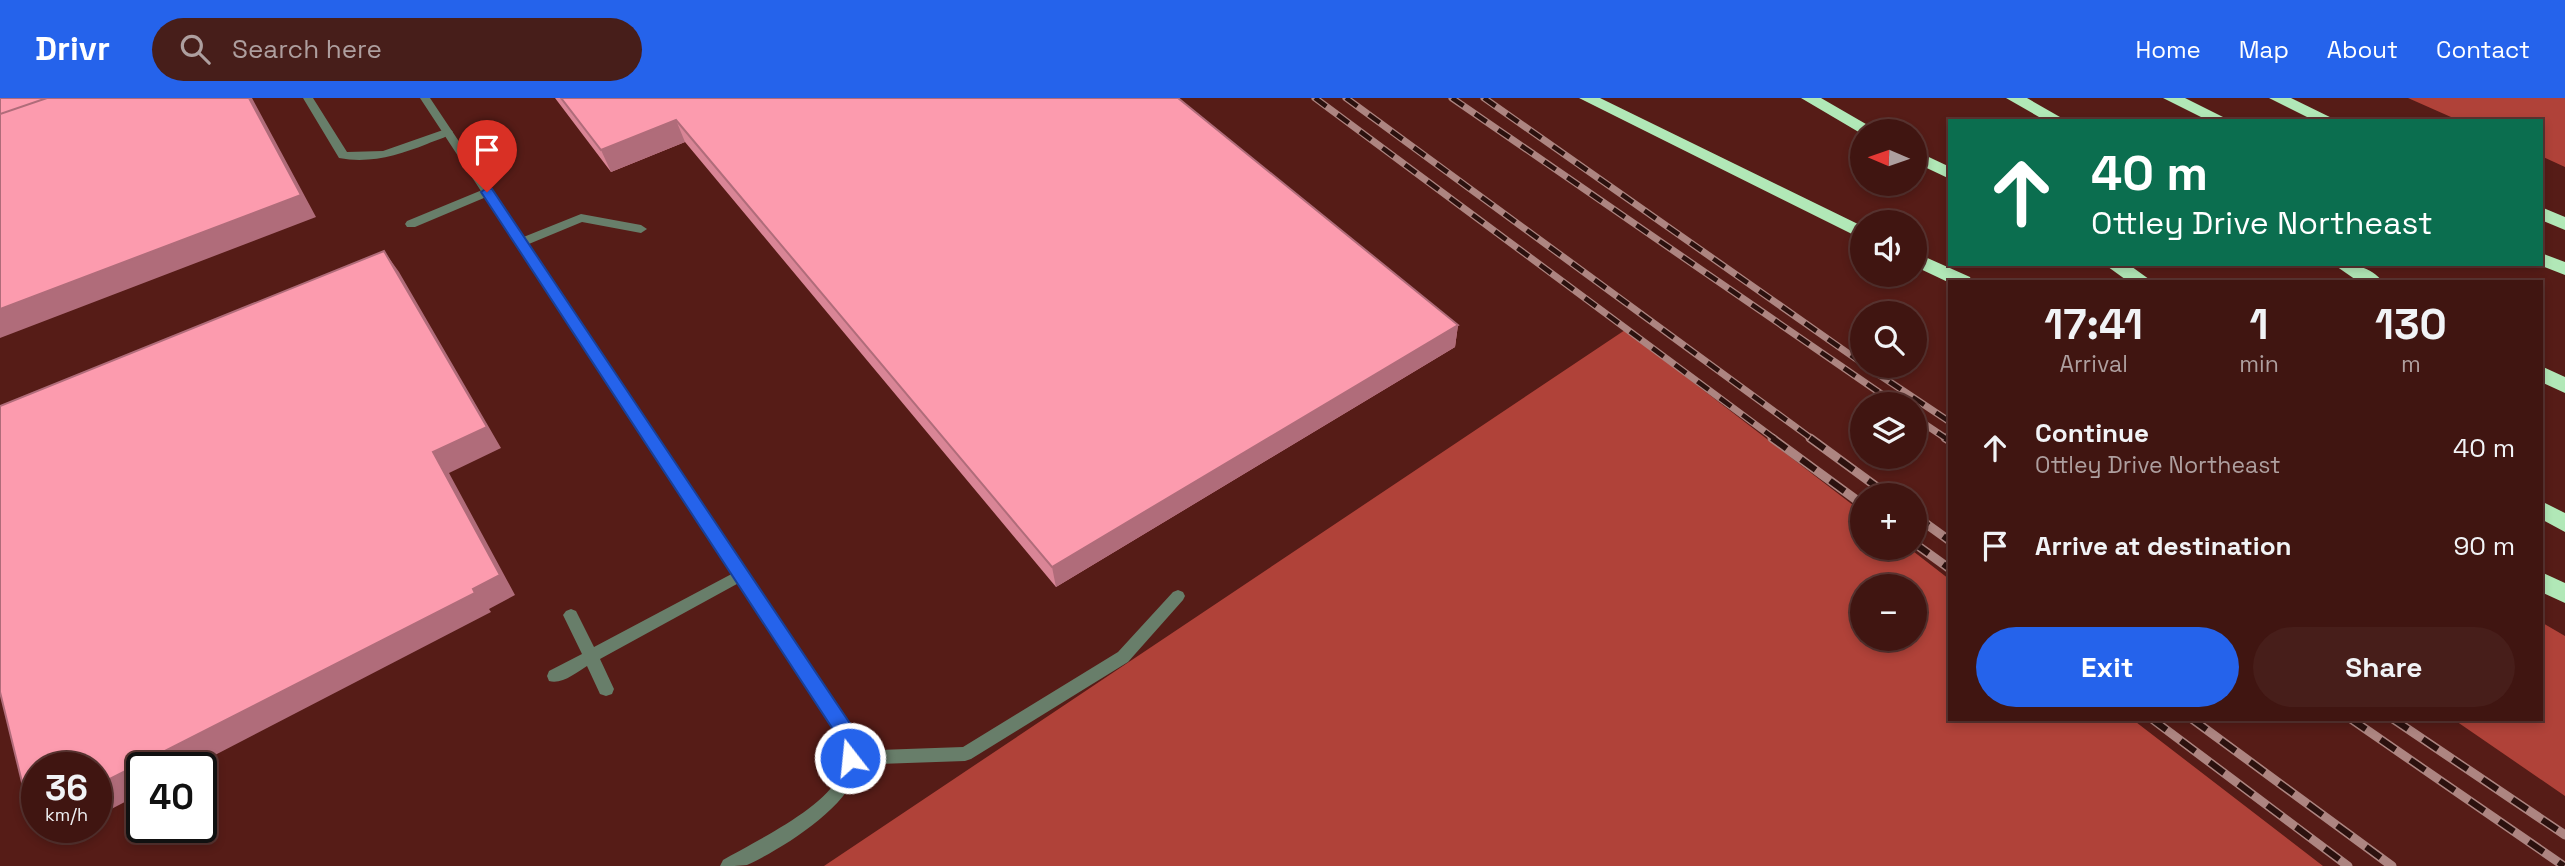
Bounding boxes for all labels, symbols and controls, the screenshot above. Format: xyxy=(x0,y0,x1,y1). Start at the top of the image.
search box xyxy=(152,18,642,81)
text: Drivr xyxy=(35,28,110,70)
icon: search xyxy=(176,30,214,68)
text: Search here xyxy=(232,32,382,66)
text: Home xyxy=(2135,34,2201,65)
text: Map xyxy=(2239,34,2289,65)
text: About xyxy=(2327,34,2398,65)
text: Contact xyxy=(2436,34,2530,65)
north arrow xyxy=(1850,119,1927,196)
map controls xyxy=(1850,119,1927,651)
pin xyxy=(457,120,517,192)
icon: arrive xyxy=(468,131,506,169)
text: 40 m xyxy=(2091,142,2208,204)
icon: ahead xyxy=(1976,147,2067,238)
text: Ottley Drive Northeast xyxy=(2091,203,2433,243)
button: sound xyxy=(1850,210,1927,287)
text: 17:41 xyxy=(2044,298,2143,351)
text: 1 xyxy=(2250,298,2269,351)
text: 130 xyxy=(2375,298,2447,351)
button: search xyxy=(1850,301,1927,378)
text: Arrival xyxy=(2059,349,2128,379)
text: min xyxy=(2239,349,2279,379)
text: m xyxy=(2401,349,2421,379)
button: layers xyxy=(1850,392,1927,469)
text: Continue xyxy=(2035,416,2149,450)
icon: ahead xyxy=(1976,429,2014,467)
text: 40 m xyxy=(2453,431,2515,465)
text: Ottley Drive Northeast xyxy=(2035,450,2281,480)
button: + xyxy=(1850,483,1927,560)
icon: arrive xyxy=(1976,527,2014,565)
text: Arrive at destination xyxy=(2035,529,2292,563)
text: 90 m xyxy=(2453,529,2515,563)
button: − xyxy=(1850,574,1927,651)
button: Exit xyxy=(1976,627,2239,707)
button: Share xyxy=(2253,627,2515,707)
position arrow xyxy=(813,721,887,795)
speed limit sign: 40 xyxy=(126,752,217,843)
text: 36 xyxy=(45,766,88,810)
text: km/h xyxy=(45,803,88,826)

